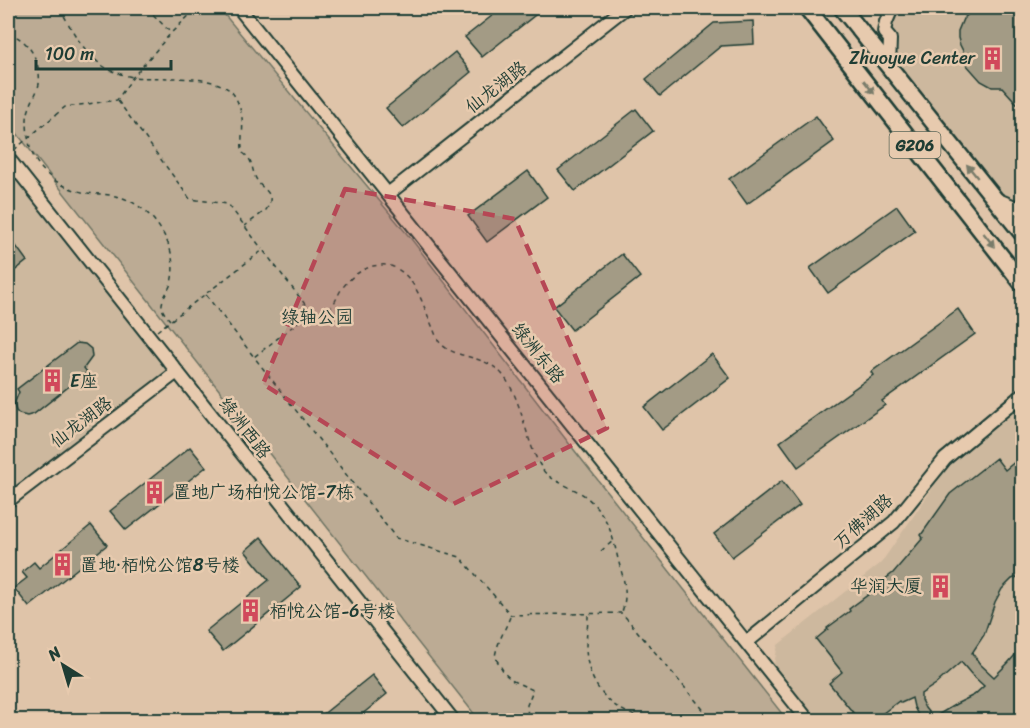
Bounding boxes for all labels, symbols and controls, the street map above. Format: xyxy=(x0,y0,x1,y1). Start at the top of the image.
scale bar xyxy=(36,33,171,71)
text: 100 m xyxy=(45,38,94,70)
place label: Zhuoyue Center xyxy=(849,42,977,74)
building icon: Zhuoyue Center xyxy=(980,45,1006,71)
street label: 仙龙湖路 xyxy=(458,52,534,122)
one-way arrow xyxy=(862,79,874,94)
road number: G206 xyxy=(890,132,940,158)
one-way arrow xyxy=(966,163,979,179)
one-way arrow xyxy=(983,232,996,248)
park label: 绿轴公园 xyxy=(281,301,353,333)
street label: 绿洲东路 xyxy=(503,315,573,391)
place label: E座 xyxy=(70,365,98,397)
building icon: E座 xyxy=(39,368,65,394)
street label: 仙龙湖路 xyxy=(43,388,119,456)
street label: 绿洲西路 xyxy=(210,390,280,466)
place label: 置地广场柏悦公馆-7栋 xyxy=(173,476,354,508)
building icon: 置地广场柏悦公馆-7栋 xyxy=(142,479,168,505)
street label: 万佛湖路 xyxy=(826,485,900,557)
place label: 置地·栢悦公馆8号楼 xyxy=(80,549,240,581)
building icon: 置地·栢悦公馆8号楼 xyxy=(49,552,75,578)
place label: 华润大厦 xyxy=(850,570,922,602)
building icon: 华润大厦 xyxy=(927,573,953,599)
place label: 栢悦公馆-6号楼 xyxy=(269,595,396,627)
building icon: 栢悦公馆-6号楼 xyxy=(238,598,264,624)
north arrow xyxy=(33,635,93,695)
text: N xyxy=(40,638,68,669)

